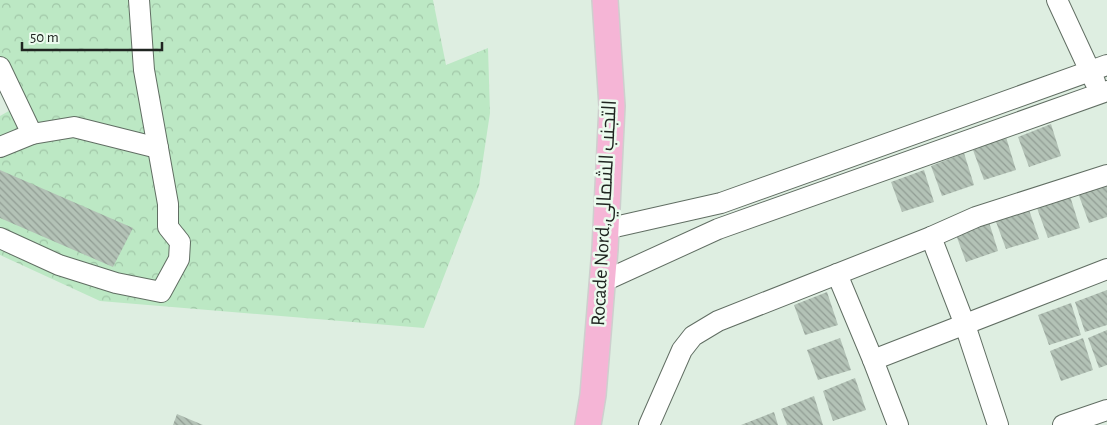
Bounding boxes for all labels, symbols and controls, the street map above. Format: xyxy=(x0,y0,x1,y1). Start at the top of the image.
scale bar xyxy=(22,20,162,52)
text: 50 m xyxy=(30,30,59,45)
street label: Rocade Nord,التجنب الشمالي xyxy=(588,99,625,327)

